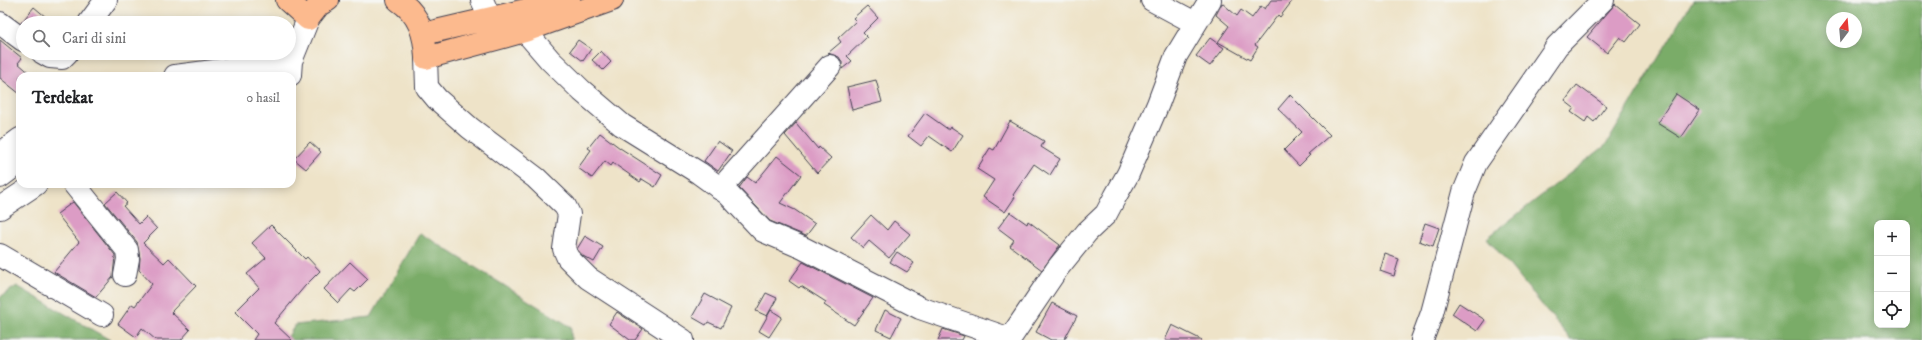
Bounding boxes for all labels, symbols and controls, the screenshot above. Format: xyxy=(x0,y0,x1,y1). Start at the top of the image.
north arrow xyxy=(1826,12,1862,48)
search box xyxy=(16,16,296,60)
icon: search xyxy=(30,27,52,49)
text: Cari di sini xyxy=(62,29,126,48)
text: Terdekat xyxy=(32,87,93,109)
text: 0 hasil xyxy=(246,90,280,106)
map controls xyxy=(1874,220,1910,328)
button: + xyxy=(1874,220,1910,256)
button: − xyxy=(1874,256,1910,292)
button: locate xyxy=(1874,292,1910,328)

